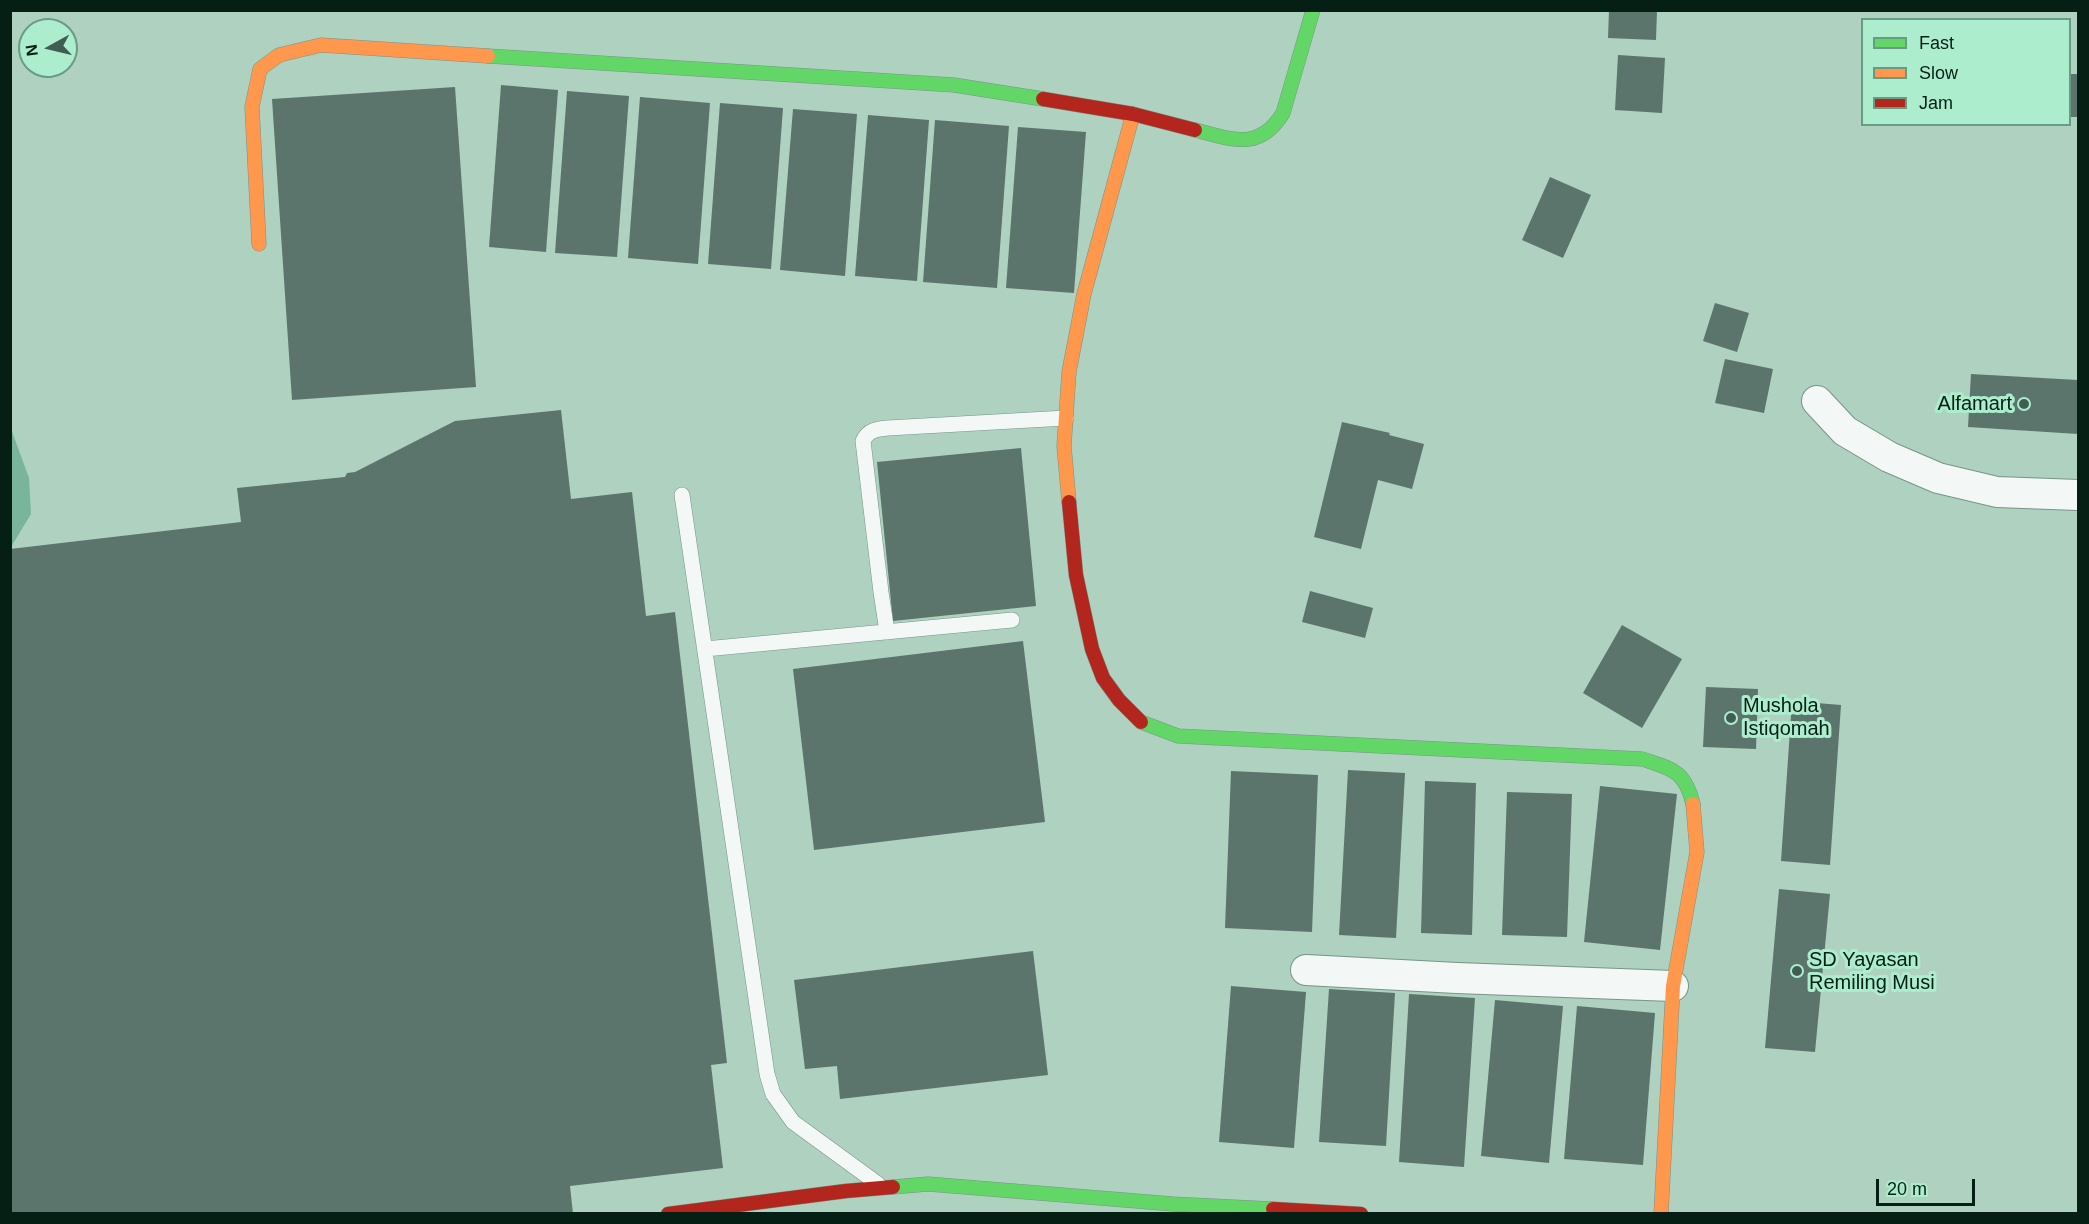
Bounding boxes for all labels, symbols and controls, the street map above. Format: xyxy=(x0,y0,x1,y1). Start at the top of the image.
north arrow xyxy=(18,18,78,78)
legend xyxy=(1861,18,2071,126)
text: Fast xyxy=(1919,33,1954,53)
text: N xyxy=(22,43,41,57)
text: Slow xyxy=(1919,63,1958,83)
text: Jam xyxy=(1919,93,1953,113)
place label: Alfamart xyxy=(1938,392,2012,416)
marker: Alfamart xyxy=(2017,397,2031,411)
place label: Mushola Istiqomah xyxy=(1743,694,1830,741)
marker: Mushola Istiqomah xyxy=(1724,711,1738,725)
place label: SD Yayasan Remiling Musi xyxy=(1809,948,1935,995)
marker: SD Yayasan Remiling Musi xyxy=(1790,964,1804,978)
scale bar xyxy=(1879,1167,1978,1205)
text: 20 m xyxy=(1887,1179,1927,1199)

